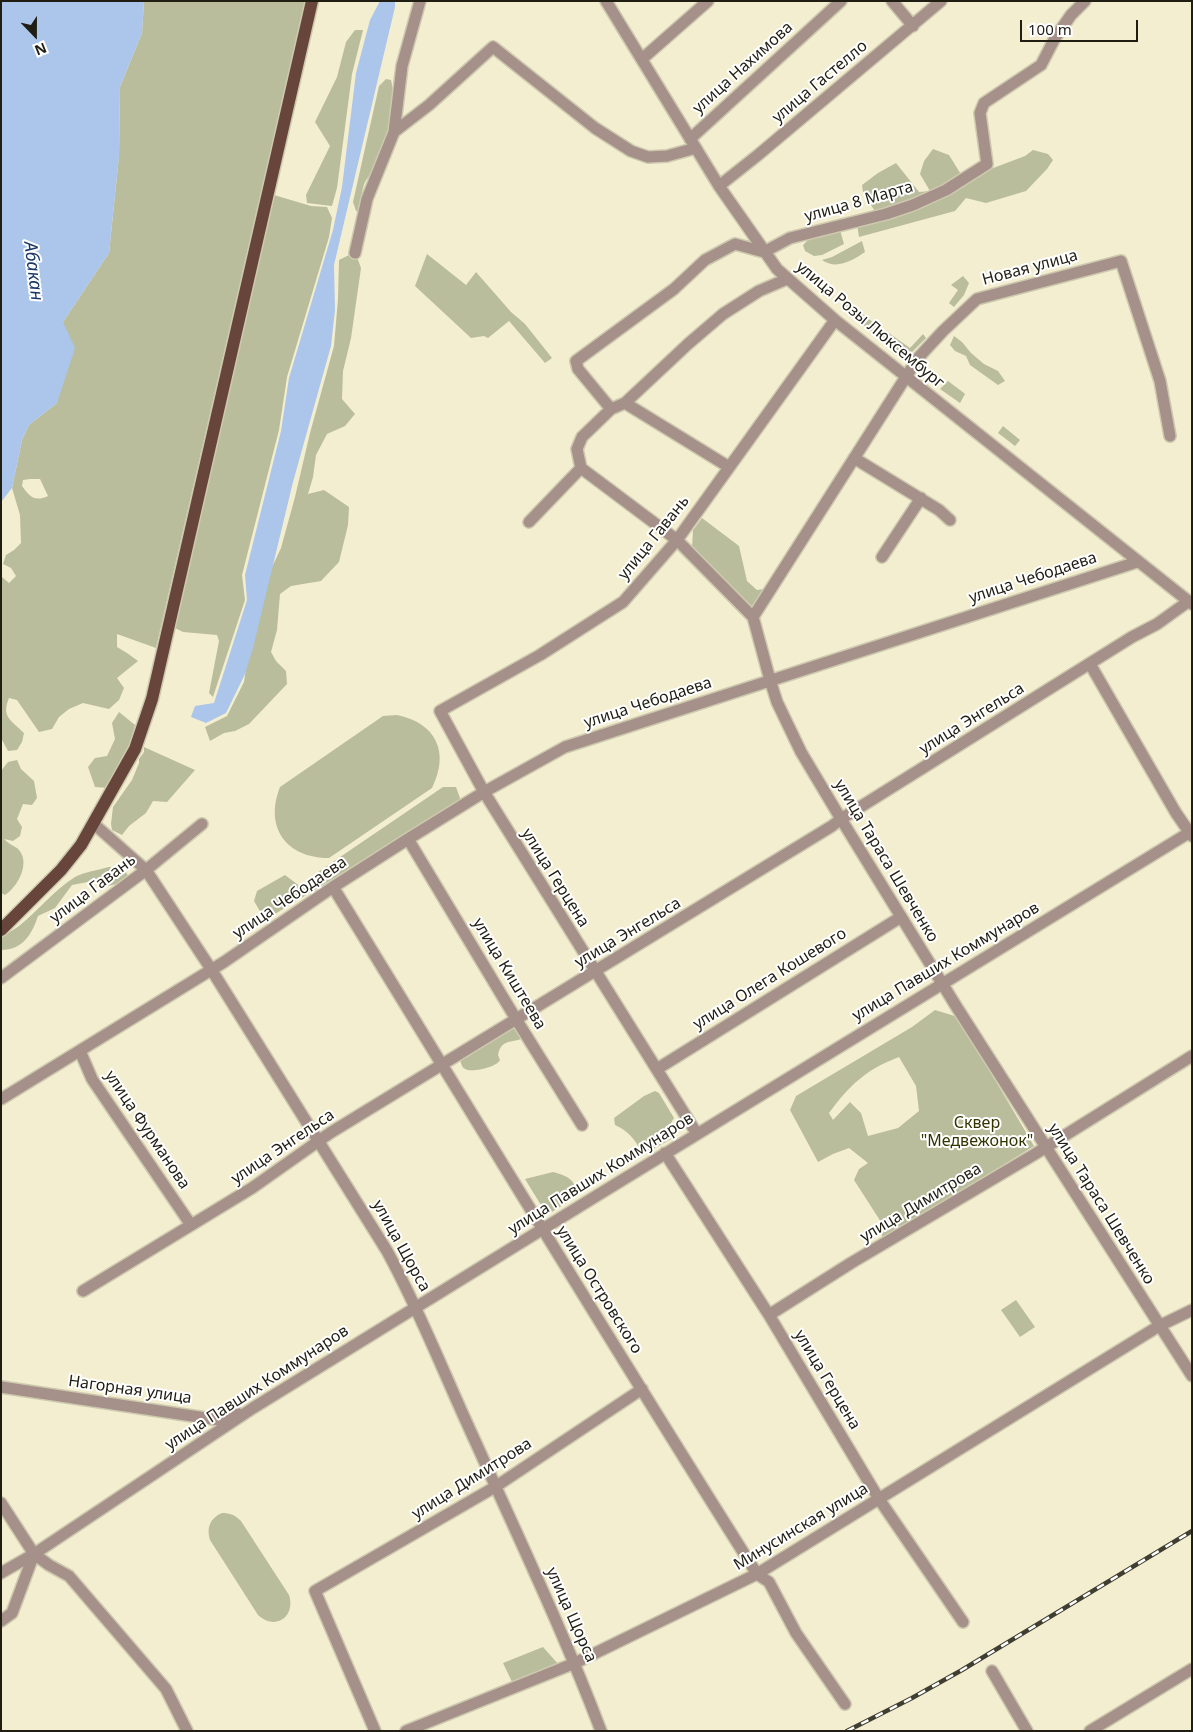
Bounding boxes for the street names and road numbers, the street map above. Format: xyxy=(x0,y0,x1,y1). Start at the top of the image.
street label: улица Нахимова xyxy=(689,18,797,118)
street label: улица Гастелло xyxy=(769,37,871,127)
street label: улица 8 Марта xyxy=(802,177,916,227)
street label: Новая улица xyxy=(980,246,1080,290)
street label: улица Розы Люксембург xyxy=(792,257,948,393)
street label: улица Гавань xyxy=(614,492,694,584)
street label: улица Чебодаева xyxy=(967,548,1099,608)
street label: улица Чебодаева xyxy=(582,673,714,733)
street label: улица Энгельса xyxy=(916,679,1028,759)
street label: улица Тараса Шевченко xyxy=(830,776,942,946)
street label: улица Герцена xyxy=(517,825,593,931)
street label: улица Гавань xyxy=(46,851,140,927)
street label: улица Чебодаева xyxy=(229,853,351,943)
street label: улица Энгельса xyxy=(572,894,684,972)
street label: улица Павших Коммунаров xyxy=(849,899,1043,1025)
street label: улица Киштеева xyxy=(468,915,550,1033)
street label: улица Олега Кошевого xyxy=(690,924,850,1034)
street label: улица Фурманова xyxy=(100,1067,194,1193)
street label: улица Энгельса xyxy=(228,1105,338,1189)
street label: улица Павших Коммунаров xyxy=(505,1109,697,1239)
street label: улица Тараса Шевченко xyxy=(1043,1120,1159,1288)
street label: улица Димитрова xyxy=(857,1159,985,1247)
street label: улица Щорса xyxy=(368,1197,434,1295)
street label: улица Островского xyxy=(552,1222,646,1358)
street label: улица Павших Коммунаров xyxy=(162,1322,352,1454)
street label: улица Герцена xyxy=(790,1327,864,1433)
street label: Нагорная улица xyxy=(67,1372,193,1408)
street label: улица Димитрова xyxy=(408,1434,536,1524)
street label: Минусинская улица xyxy=(730,1479,872,1575)
street label: улица Щорса xyxy=(541,1565,601,1665)

